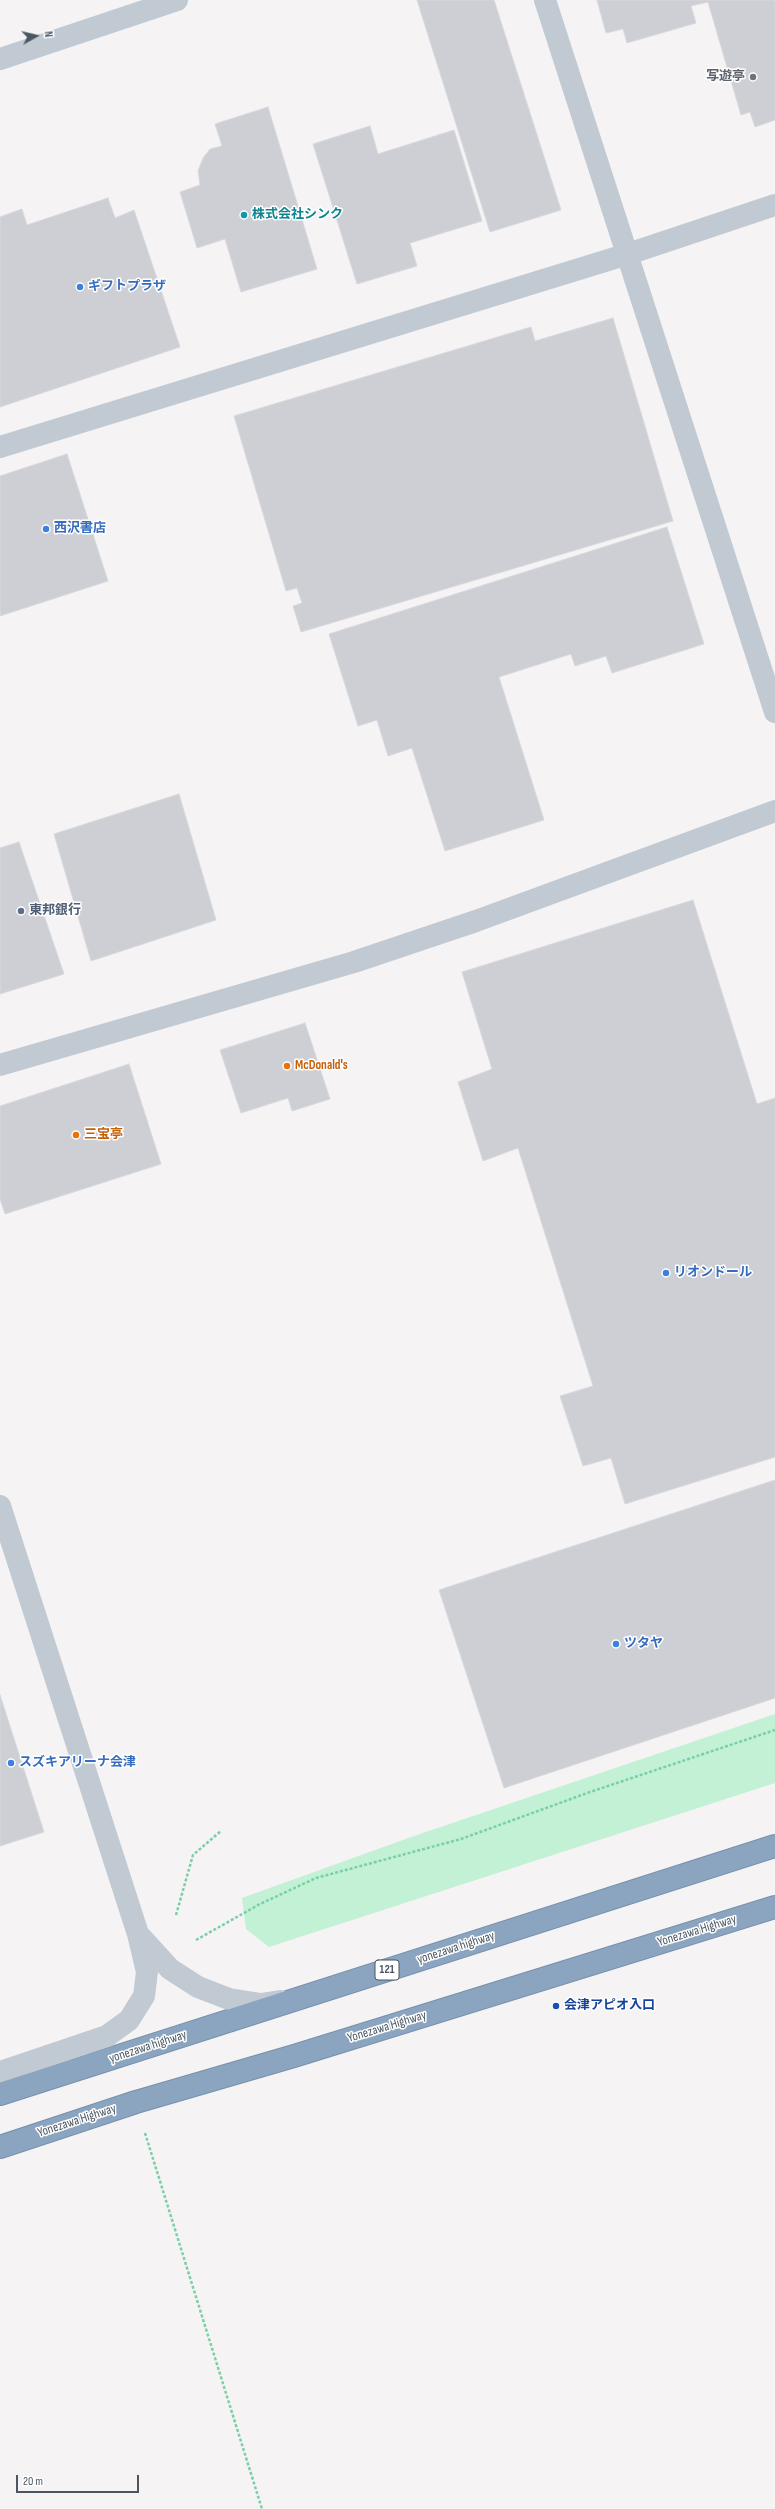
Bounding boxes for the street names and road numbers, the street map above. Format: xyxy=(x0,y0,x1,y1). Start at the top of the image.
street label: Yonezawa Highway xyxy=(656,1912,738,1950)
street label: yonezawa highway xyxy=(415,1928,497,1968)
road number: 121 xyxy=(375,1960,399,1980)
street label: Yonezawa Highway xyxy=(346,2008,428,2046)
street label: yonezawa highway xyxy=(107,2027,189,2067)
street label: Yonezawa Highway xyxy=(36,2101,118,2141)

